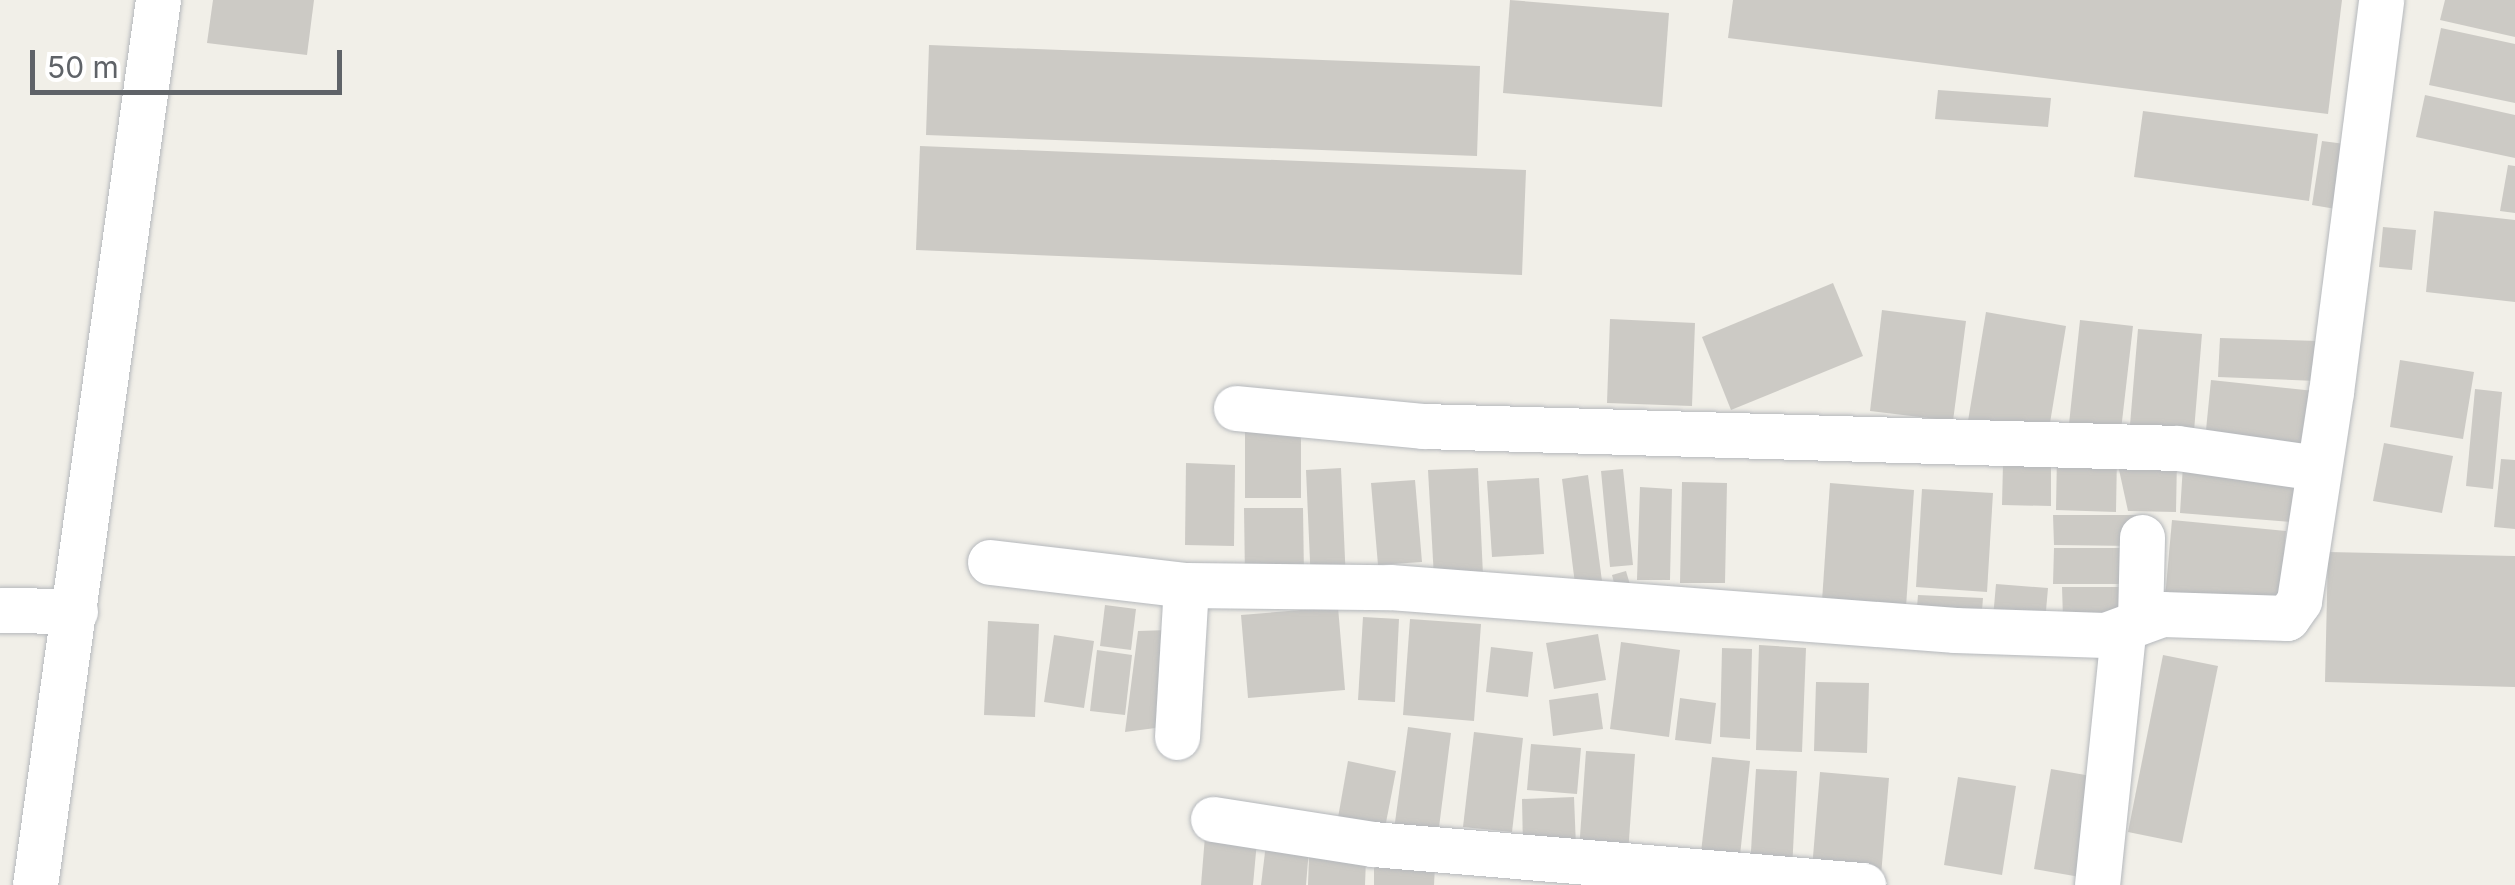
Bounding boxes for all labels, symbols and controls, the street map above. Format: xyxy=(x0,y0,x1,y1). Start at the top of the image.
scale bar xyxy=(35,30,348,92)
text: 50 m xyxy=(47,49,119,85)

